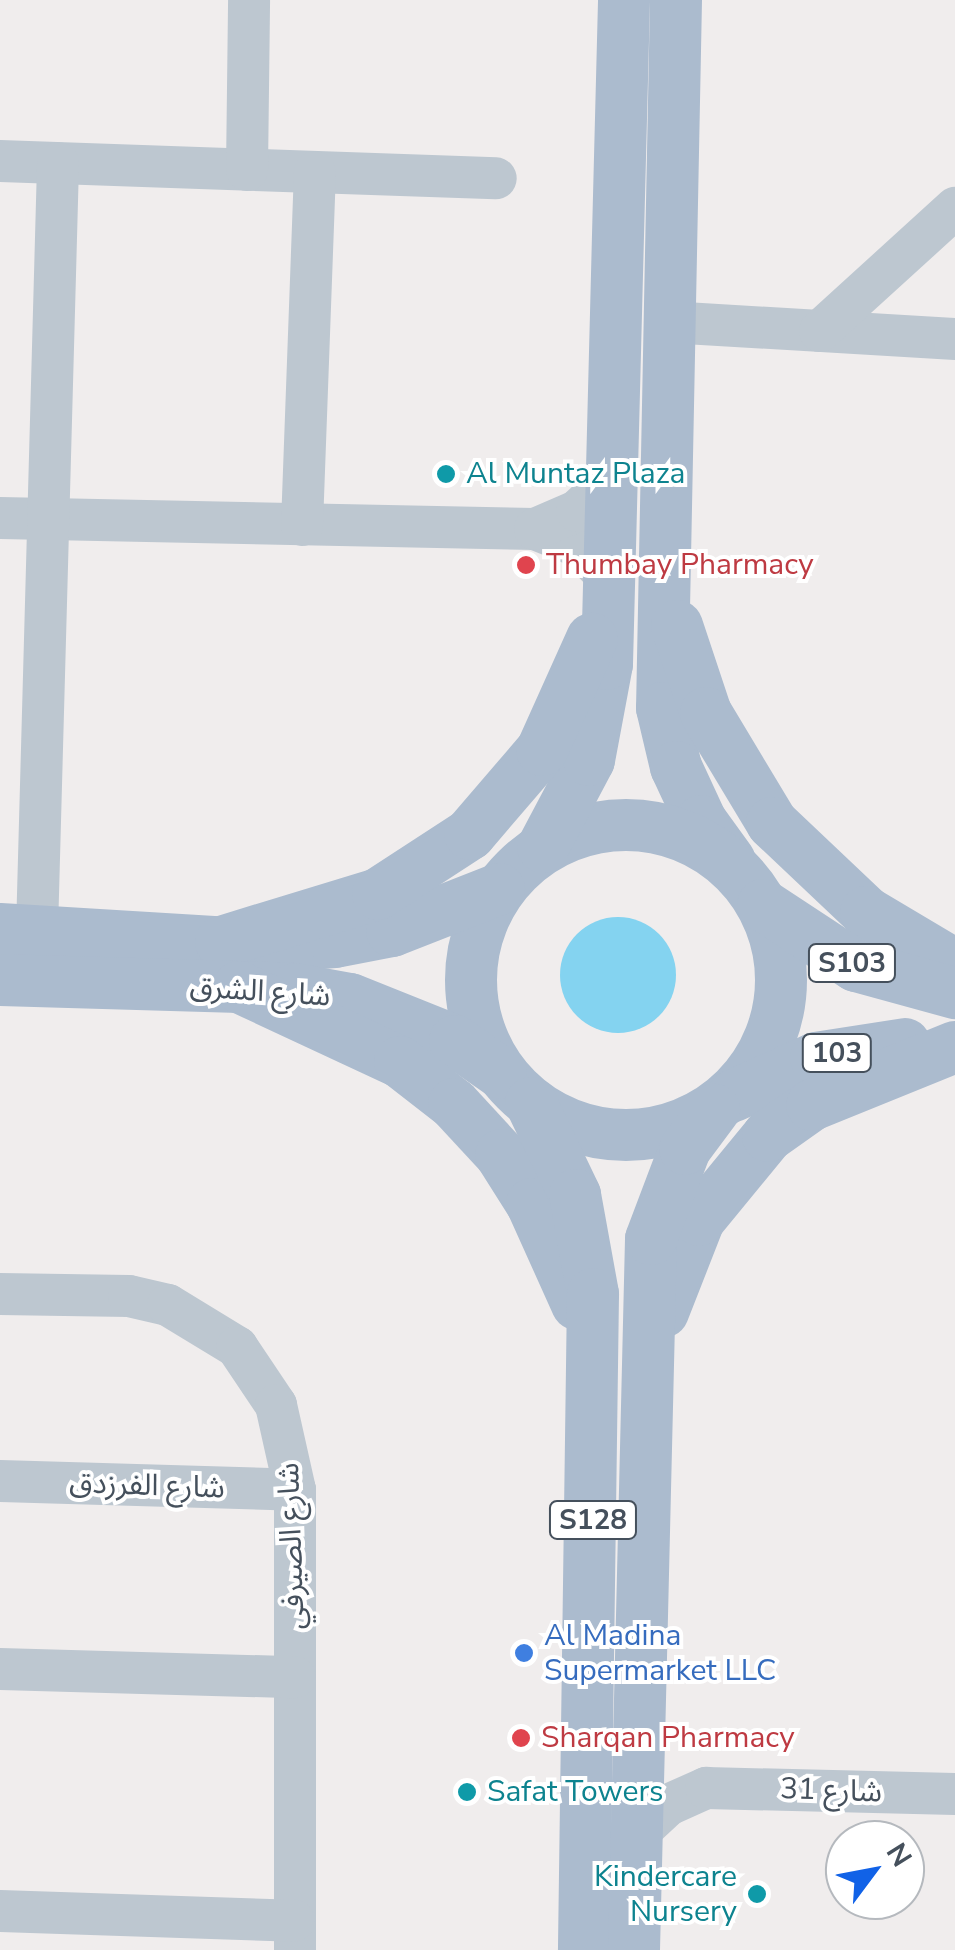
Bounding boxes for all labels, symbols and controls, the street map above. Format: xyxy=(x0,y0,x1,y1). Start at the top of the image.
place label: Al Muntaz Plaza xyxy=(466,456,685,492)
marker: Al Muntaz Plaza xyxy=(435,463,457,485)
place label: Thumbay Pharmacy xyxy=(546,547,814,583)
marker: Thumbay Pharmacy xyxy=(515,554,537,576)
road number: S103 xyxy=(807,940,897,986)
street label: شارع الشرق xyxy=(189,969,331,1015)
road number: 103 xyxy=(800,1030,874,1076)
street label: شارع الصيرفي xyxy=(271,1462,313,1630)
street label: شارع الفرزدق xyxy=(69,1465,225,1507)
road number: S128 xyxy=(548,1497,638,1543)
place label: Al Madina Supermarket LLC xyxy=(544,1618,776,1688)
marker: Al Madina Supermarket LLC xyxy=(513,1642,535,1664)
place label: Sharqan Pharmacy xyxy=(541,1720,795,1756)
marker: Sharqan Pharmacy xyxy=(510,1727,532,1749)
street label: شارع 31 xyxy=(779,1771,883,1811)
place label: Safat Towers xyxy=(487,1774,664,1810)
marker: Safat Towers xyxy=(456,1781,478,1803)
north arrow xyxy=(825,1820,925,1920)
text: N xyxy=(877,1836,920,1874)
place label: Kindercare Nursery xyxy=(594,1859,737,1930)
marker: Kindercare Nursery xyxy=(746,1883,768,1905)

